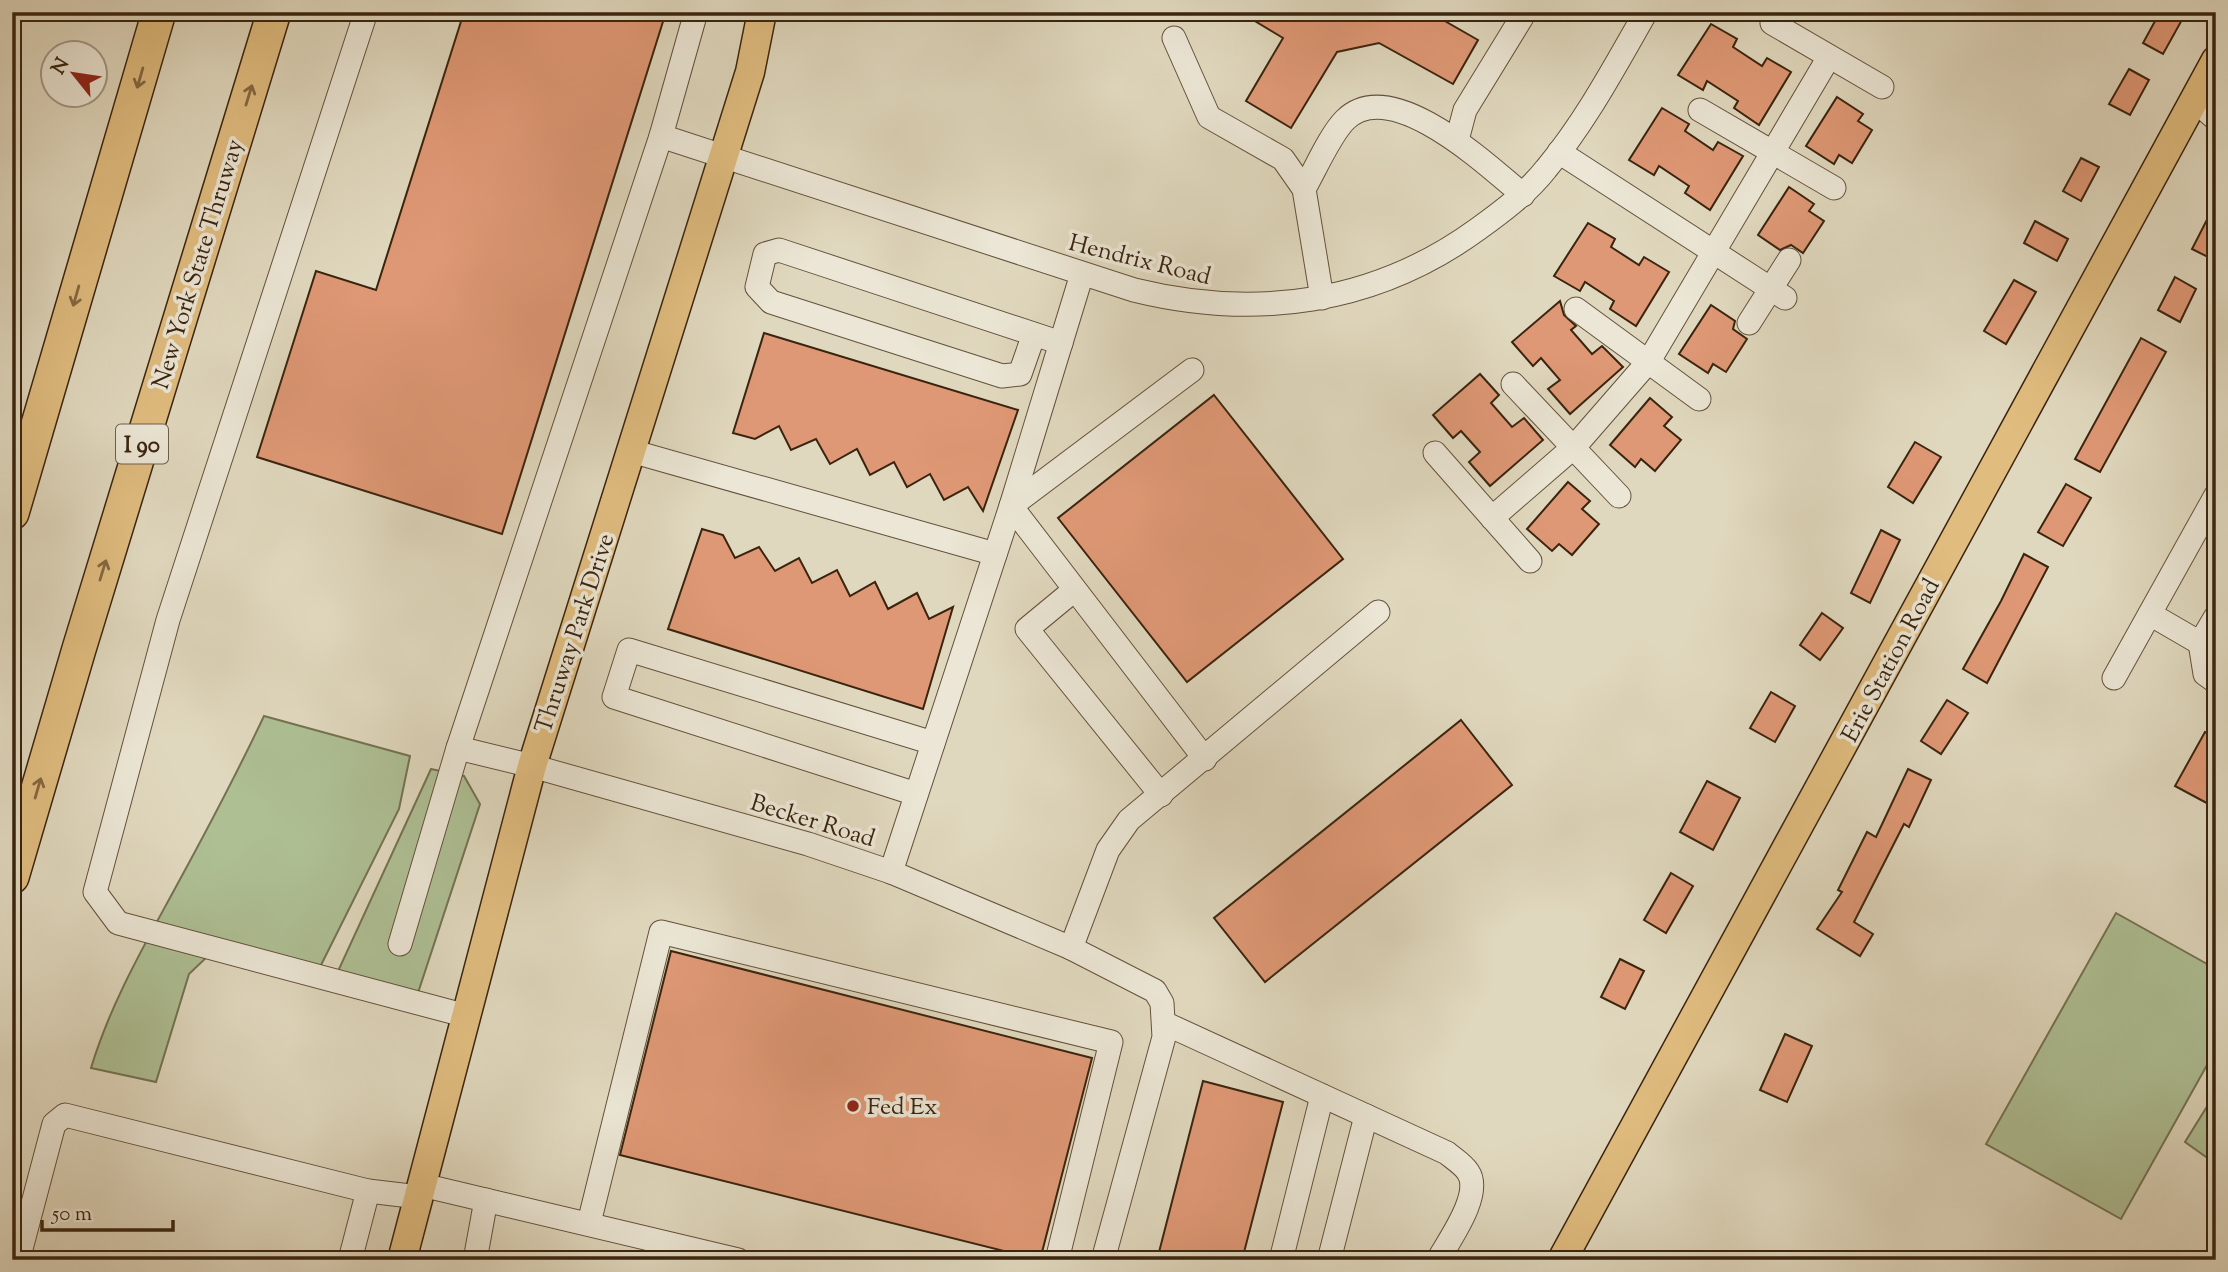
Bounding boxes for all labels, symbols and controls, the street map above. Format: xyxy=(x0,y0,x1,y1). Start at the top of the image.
north arrow xyxy=(38,38,108,108)
text: N xyxy=(46,53,77,80)
one-way arrow xyxy=(133,66,146,88)
one-way arrow xyxy=(243,84,256,106)
street label: New York State Thruway xyxy=(145,135,253,394)
street label: Hendrix Road xyxy=(1065,227,1215,295)
one-way arrow xyxy=(69,284,82,307)
road number: I 90 xyxy=(116,424,168,464)
street label: Thruway Park Drive xyxy=(528,529,624,738)
one-way arrow xyxy=(97,559,110,581)
street label: Erie Station Road xyxy=(1834,573,1949,749)
one-way arrow xyxy=(33,777,46,799)
street label: Becker Road xyxy=(746,787,879,857)
place label: Fed Ex xyxy=(867,1091,937,1125)
marker: Fed Ex xyxy=(845,1098,861,1114)
scale bar xyxy=(42,1188,173,1232)
text: 50 m xyxy=(51,1200,92,1230)

